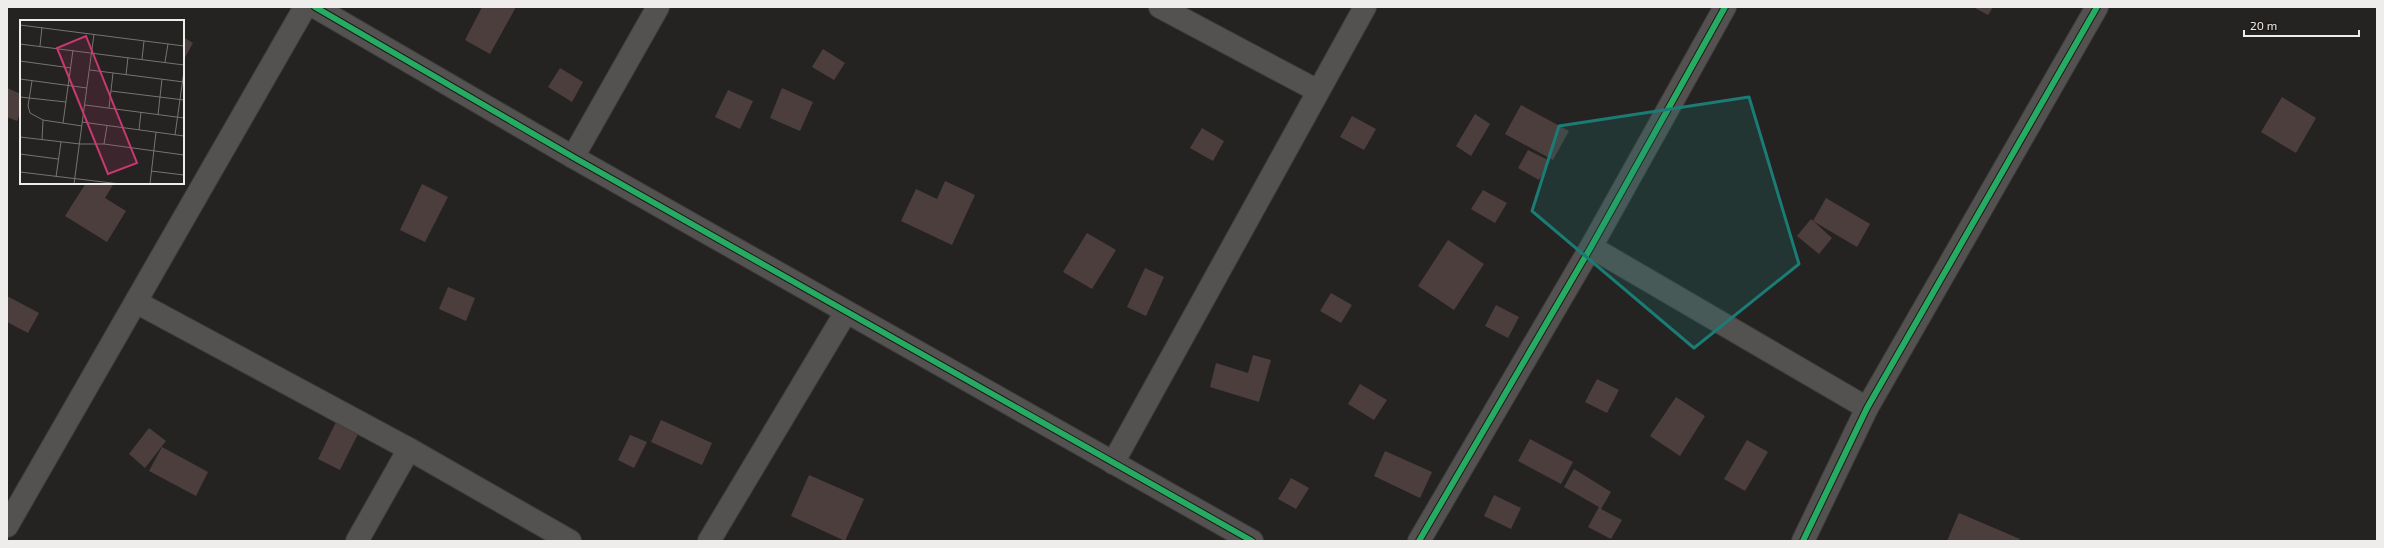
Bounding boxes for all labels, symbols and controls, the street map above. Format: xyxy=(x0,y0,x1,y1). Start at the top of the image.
scale bar xyxy=(2244,12,2359,38)
text: 20 m xyxy=(2250,18,2277,32)
inset map xyxy=(20,20,184,184)

